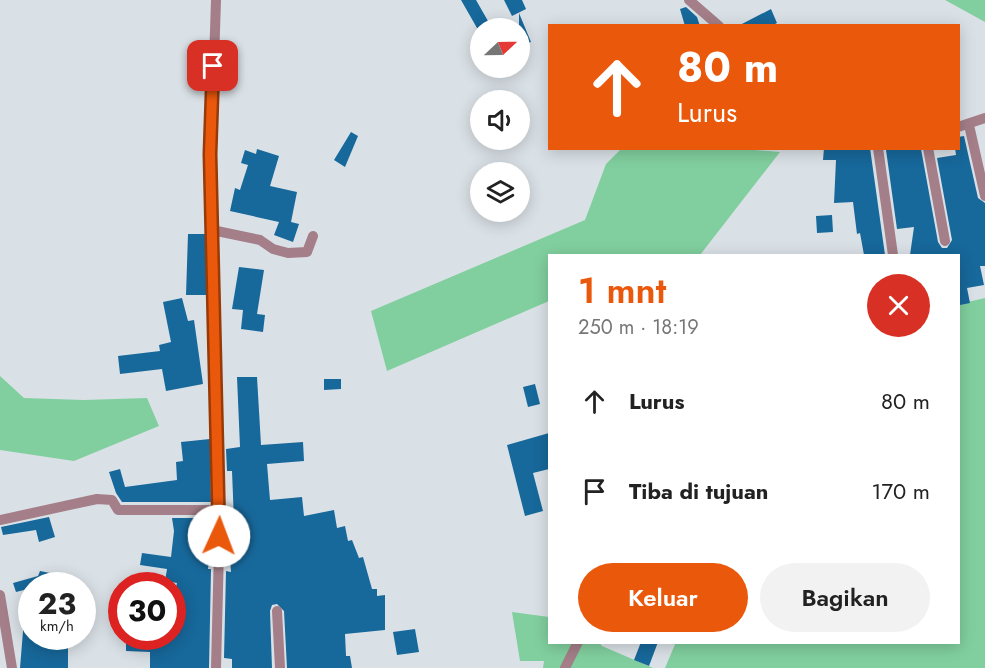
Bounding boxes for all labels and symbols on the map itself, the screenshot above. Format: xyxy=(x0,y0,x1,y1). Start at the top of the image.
north arrow xyxy=(470,18,530,78)
pin xyxy=(187,40,238,91)
position arrow xyxy=(187,504,251,568)
speed limit sign: 30 xyxy=(108,572,186,650)

